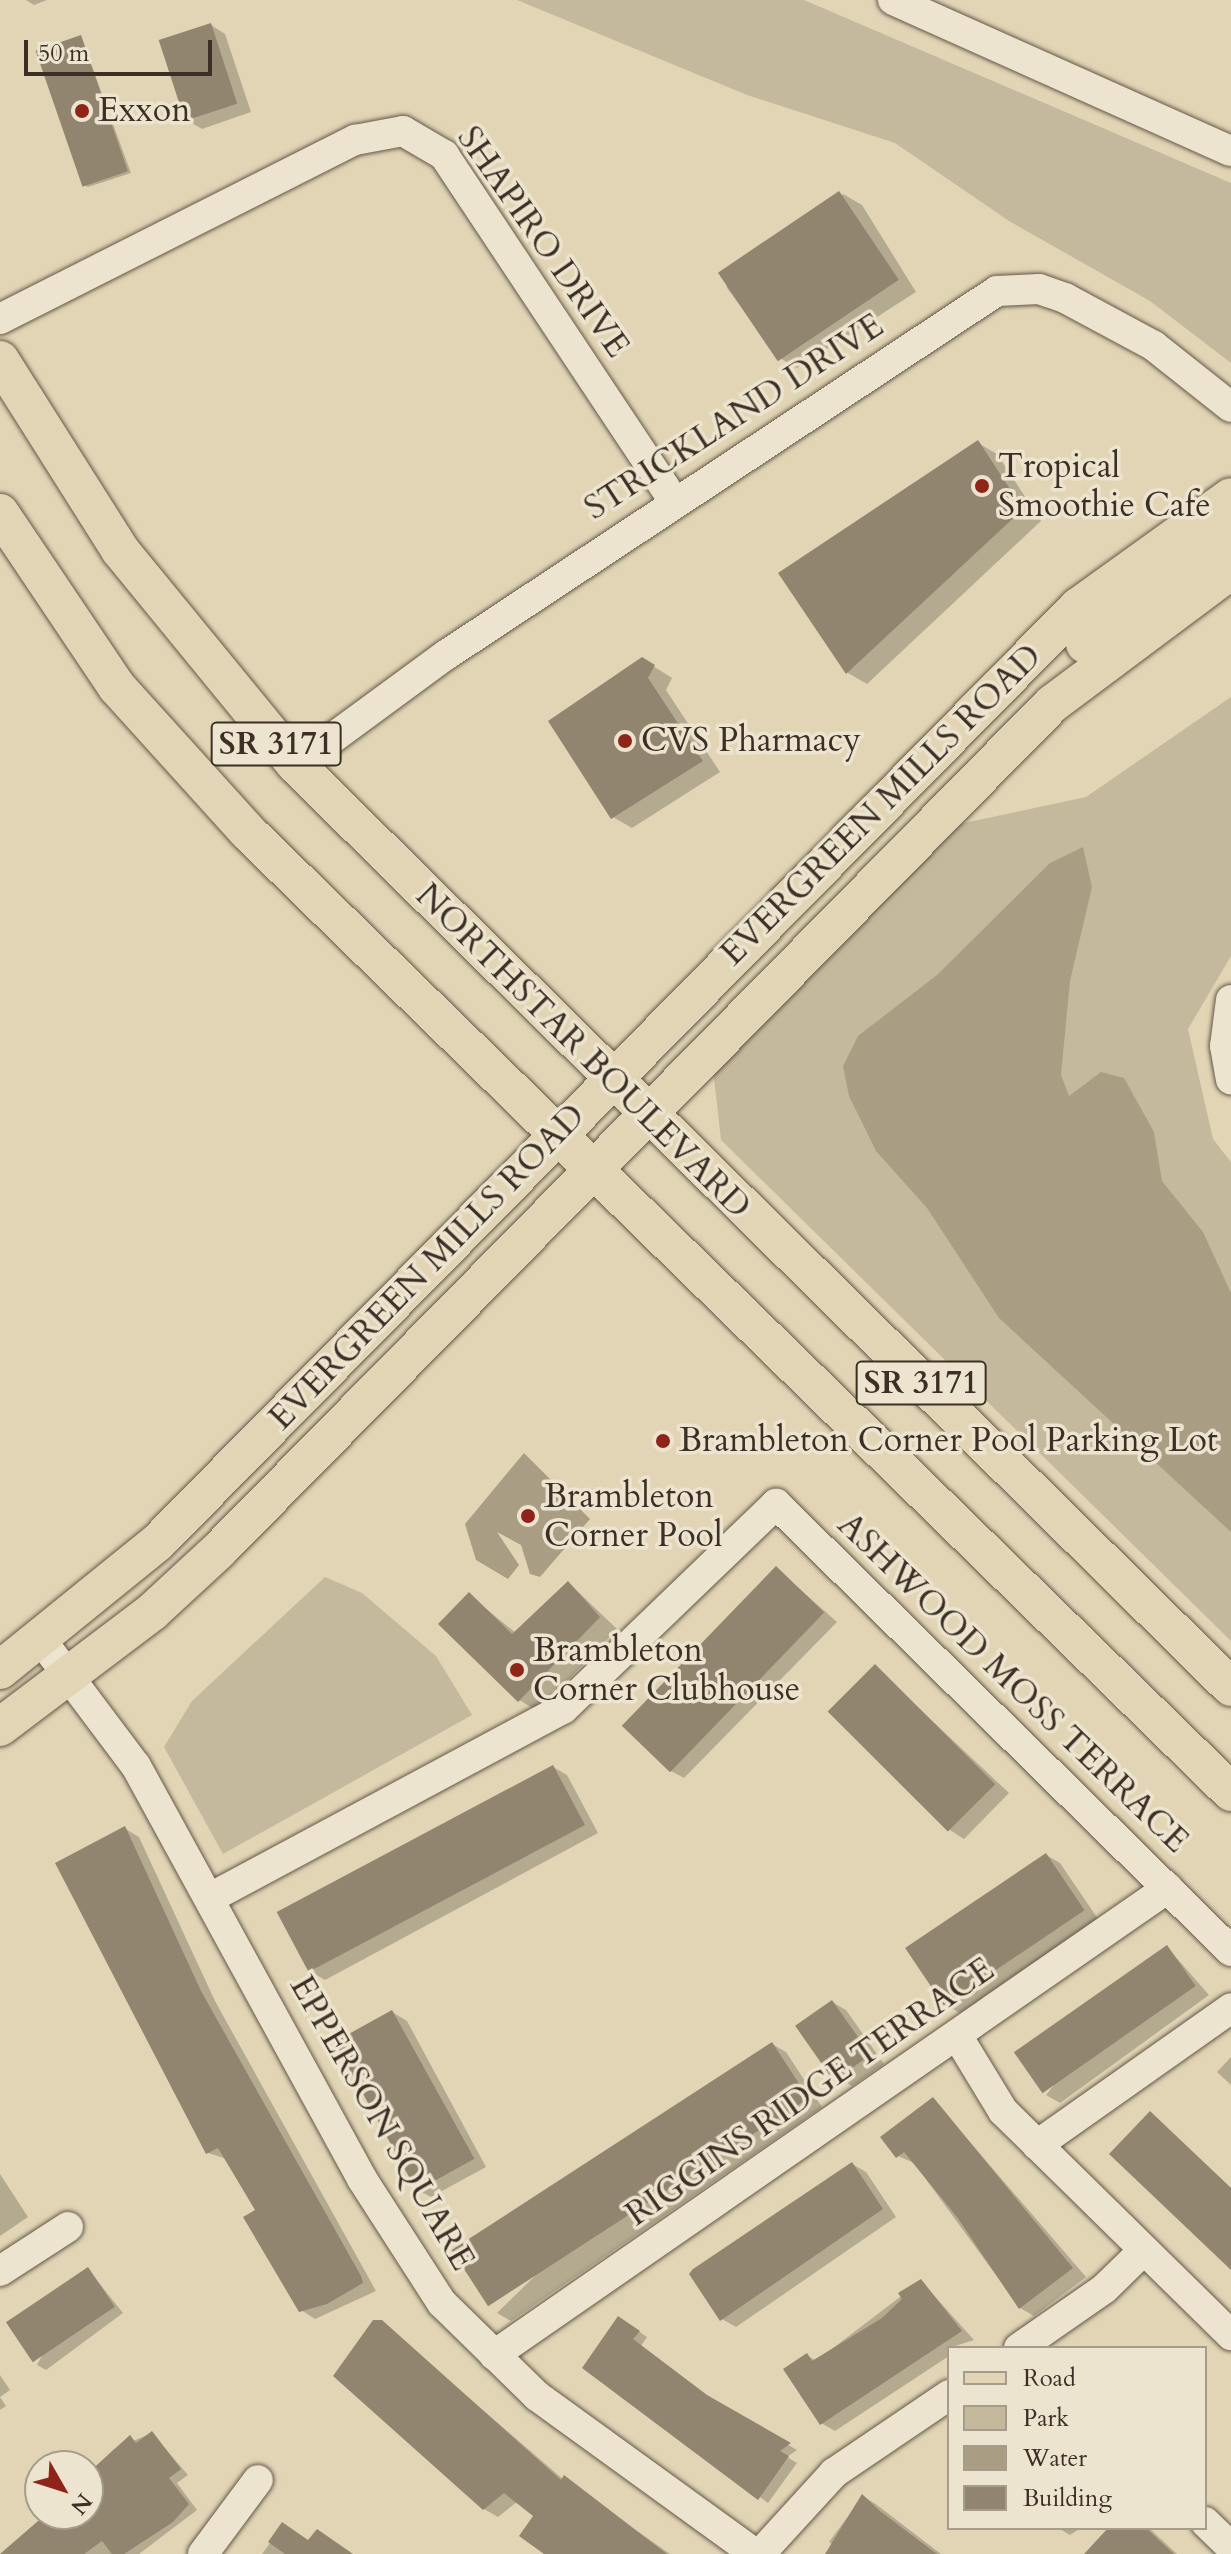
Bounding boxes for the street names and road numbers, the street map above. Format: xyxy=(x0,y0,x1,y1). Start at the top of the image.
street label: SHAPIRO DRIVE xyxy=(448,119,638,365)
street label: STRICKLAND DRIVE xyxy=(577,305,891,529)
street label: EVERGREEN MILLS ROAD xyxy=(712,636,1050,974)
road number: SR 3171 xyxy=(210,716,342,772)
street label: NORTHSTAR BOULEVARD xyxy=(407,875,759,1227)
street label: EVERGREEN MILLS ROAD xyxy=(261,1096,593,1438)
road number: SR 3171 xyxy=(855,1355,987,1411)
street label: ASHWOOD MOSS TERRACE xyxy=(829,1505,1197,1861)
street label: RIGGINS RIDGE TERRACE xyxy=(618,1949,1002,2235)
street label: EPPERSON SQUARE xyxy=(281,1969,483,2277)

